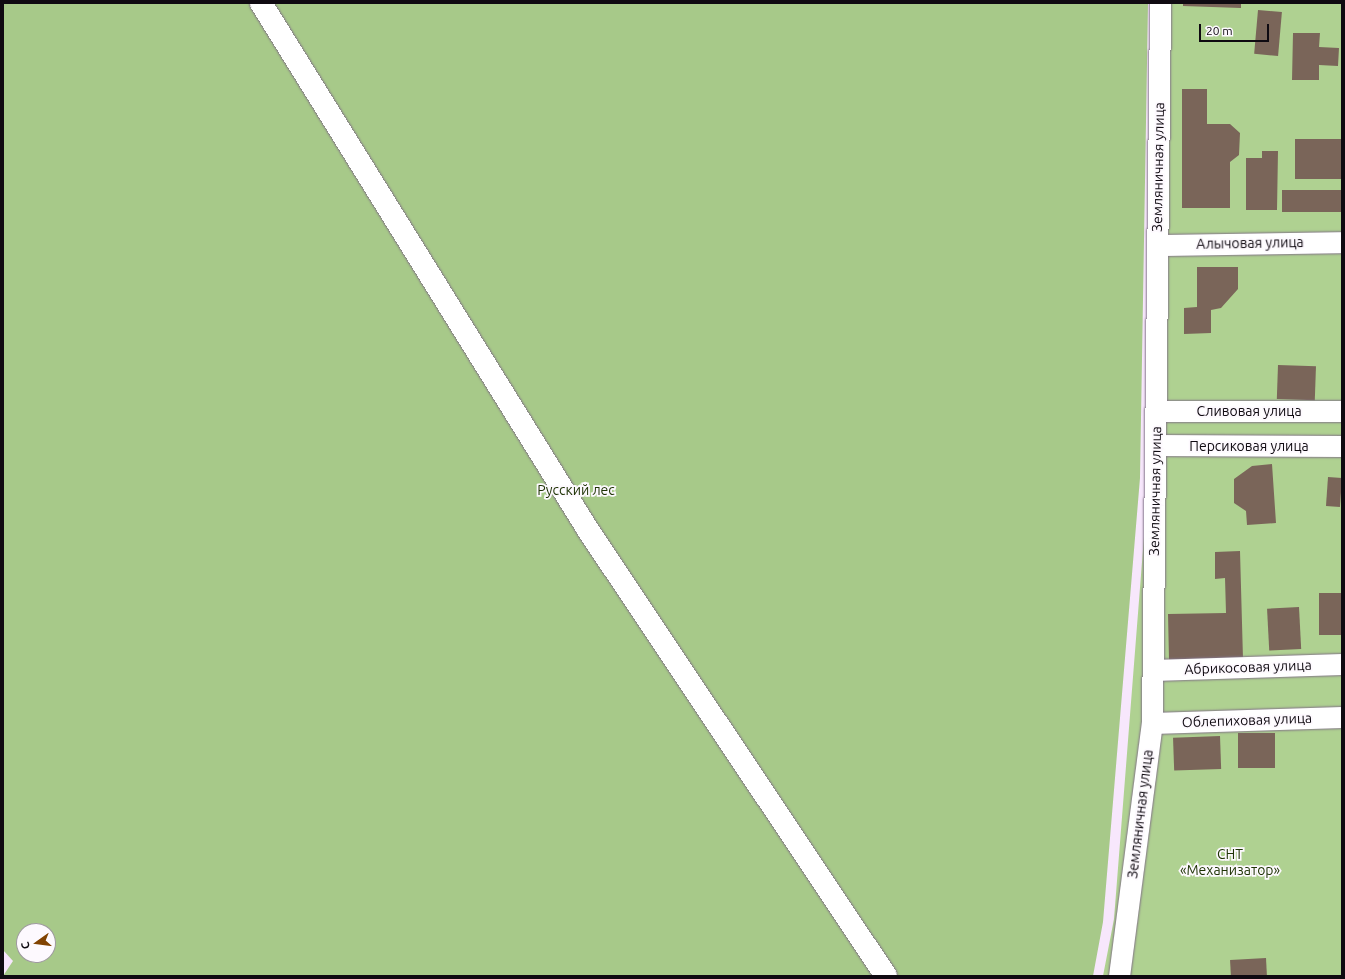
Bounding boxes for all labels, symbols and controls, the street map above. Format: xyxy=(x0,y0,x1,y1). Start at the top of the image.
scale bar xyxy=(1201,16,1271,42)
text: 20 m xyxy=(1206,24,1233,37)
street label: Земляничная улица xyxy=(1148,102,1168,232)
street label: Алычовая улица xyxy=(1196,234,1304,252)
street label: Сливовая улица xyxy=(1196,403,1302,419)
street label: Земляничная улица xyxy=(1145,426,1165,556)
street label: Персиковая улица xyxy=(1189,438,1309,454)
park label: Русский лес xyxy=(537,482,615,498)
street label: Абрикосовая улица xyxy=(1184,656,1312,678)
street label: Облепиховая улица xyxy=(1182,709,1312,731)
street label: Земляничная улица xyxy=(1124,749,1156,879)
park label: СНТ «Механизатор» xyxy=(1180,846,1280,878)
north arrow xyxy=(16,923,56,963)
text: С xyxy=(19,941,32,951)

